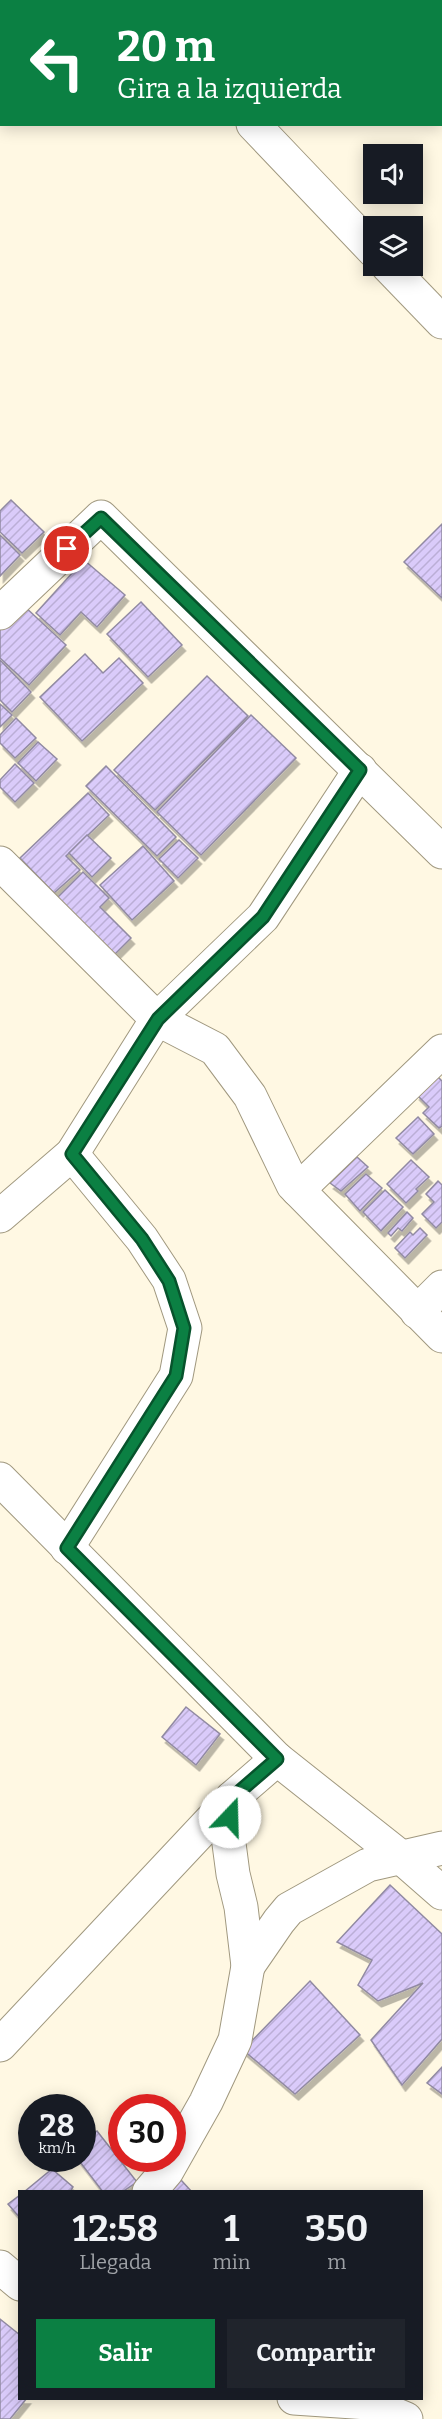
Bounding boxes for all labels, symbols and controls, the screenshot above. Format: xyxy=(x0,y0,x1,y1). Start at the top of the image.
text: 20 m xyxy=(117,22,215,72)
icon: left xyxy=(18,24,96,102)
text: Gira a la izquierda xyxy=(117,73,342,105)
map controls xyxy=(363,144,423,276)
button: sound xyxy=(363,144,423,204)
button: layers xyxy=(363,216,423,276)
pin xyxy=(41,523,92,574)
icon: arrive xyxy=(50,532,83,565)
position arrow xyxy=(198,1785,262,1849)
speed limit sign: 30 xyxy=(108,2094,186,2172)
text: 28 xyxy=(40,2108,74,2144)
text: km/h xyxy=(38,2139,76,2157)
text: 12:58 xyxy=(73,2207,158,2251)
text: 1 xyxy=(224,2207,239,2251)
text: 350 xyxy=(305,2207,368,2251)
text: Llegada xyxy=(79,2250,151,2274)
text: min xyxy=(213,2250,250,2274)
text: m xyxy=(327,2250,346,2274)
button: Salir xyxy=(36,2319,215,2388)
button: Compartir xyxy=(227,2319,405,2388)

